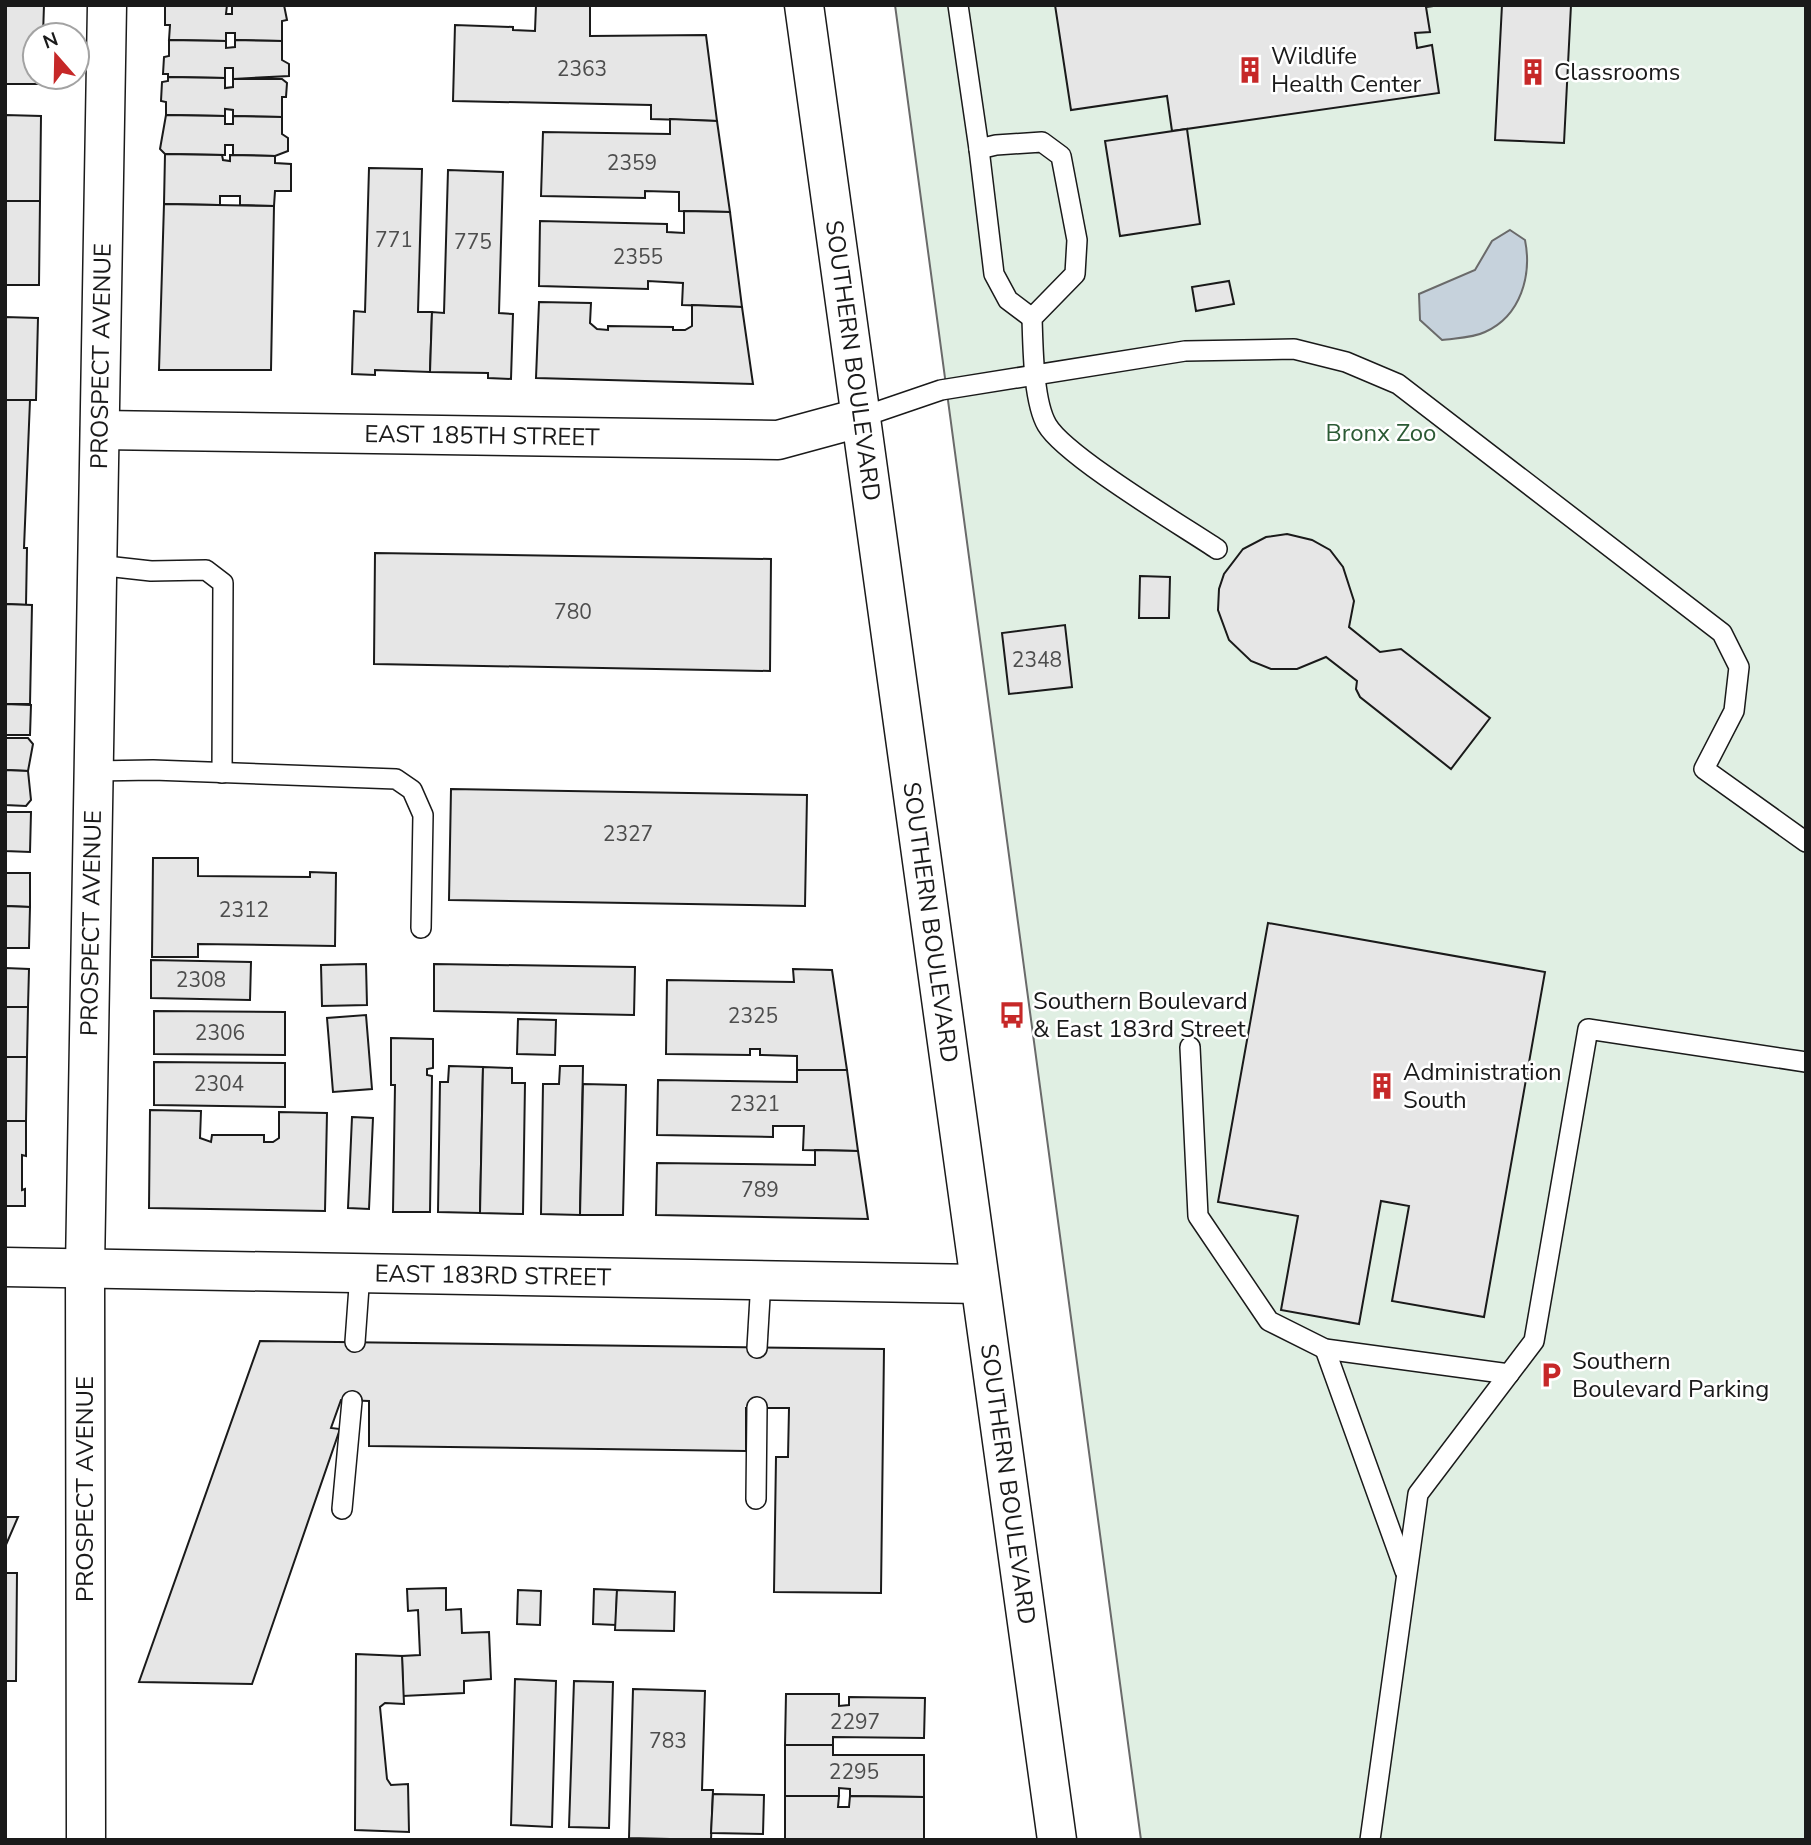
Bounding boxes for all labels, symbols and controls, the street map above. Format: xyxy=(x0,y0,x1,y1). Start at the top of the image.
north arrow xyxy=(21,21,91,91)
text: N xyxy=(39,26,62,56)
place label: Wildlife Health Center xyxy=(1271,40,1422,100)
house number: 2363 xyxy=(557,55,607,83)
building icon: Wildlife Health Center xyxy=(1235,55,1265,85)
place label: Classrooms xyxy=(1554,56,1680,88)
building icon: Classrooms xyxy=(1518,57,1548,87)
house number: 2359 xyxy=(607,149,657,177)
street label: SOUTHERN BOULEVARD xyxy=(818,218,888,503)
house number: 771 xyxy=(375,226,413,254)
house number: 775 xyxy=(454,228,492,256)
street label: PROSPECT AVENUE xyxy=(83,243,119,469)
house number: 2355 xyxy=(613,243,663,271)
park label: Bronx Zoo xyxy=(1326,417,1436,449)
street label: EAST 185TH STREET xyxy=(364,418,600,453)
house number: 780 xyxy=(554,598,592,626)
house number: 2348 xyxy=(1012,646,1062,674)
street label: SOUTHERN BOULEVARD xyxy=(895,780,966,1065)
street label: PROSPECT AVENUE xyxy=(73,810,109,1036)
house number: 2327 xyxy=(603,820,653,848)
house number: 2312 xyxy=(219,896,269,924)
house number: 2308 xyxy=(176,966,226,994)
place label: Southern Boulevard & East 183rd Street xyxy=(1033,985,1248,1045)
bus stop icon: Southern Boulevard & East 183rd Street xyxy=(997,1000,1027,1030)
house number: 2325 xyxy=(728,1002,778,1030)
house number: 2306 xyxy=(195,1019,245,1047)
place label: Administration South xyxy=(1403,1056,1562,1116)
house number: 2304 xyxy=(194,1070,244,1098)
building icon: Administration South xyxy=(1367,1071,1397,1101)
house number: 2321 xyxy=(730,1090,780,1118)
house number: 789 xyxy=(741,1176,779,1204)
street label: EAST 183RD STREET xyxy=(374,1257,612,1294)
street label: SOUTHERN BOULEVARD xyxy=(973,1342,1043,1626)
place label: Southern Boulevard Parking xyxy=(1572,1345,1769,1405)
parking icon: Southern Boulevard Parking xyxy=(1536,1360,1566,1390)
street label: PROSPECT AVENUE xyxy=(69,1376,101,1602)
house number: 2297 xyxy=(830,1708,880,1736)
house number: 783 xyxy=(649,1727,687,1755)
house number: 2295 xyxy=(829,1758,879,1786)

